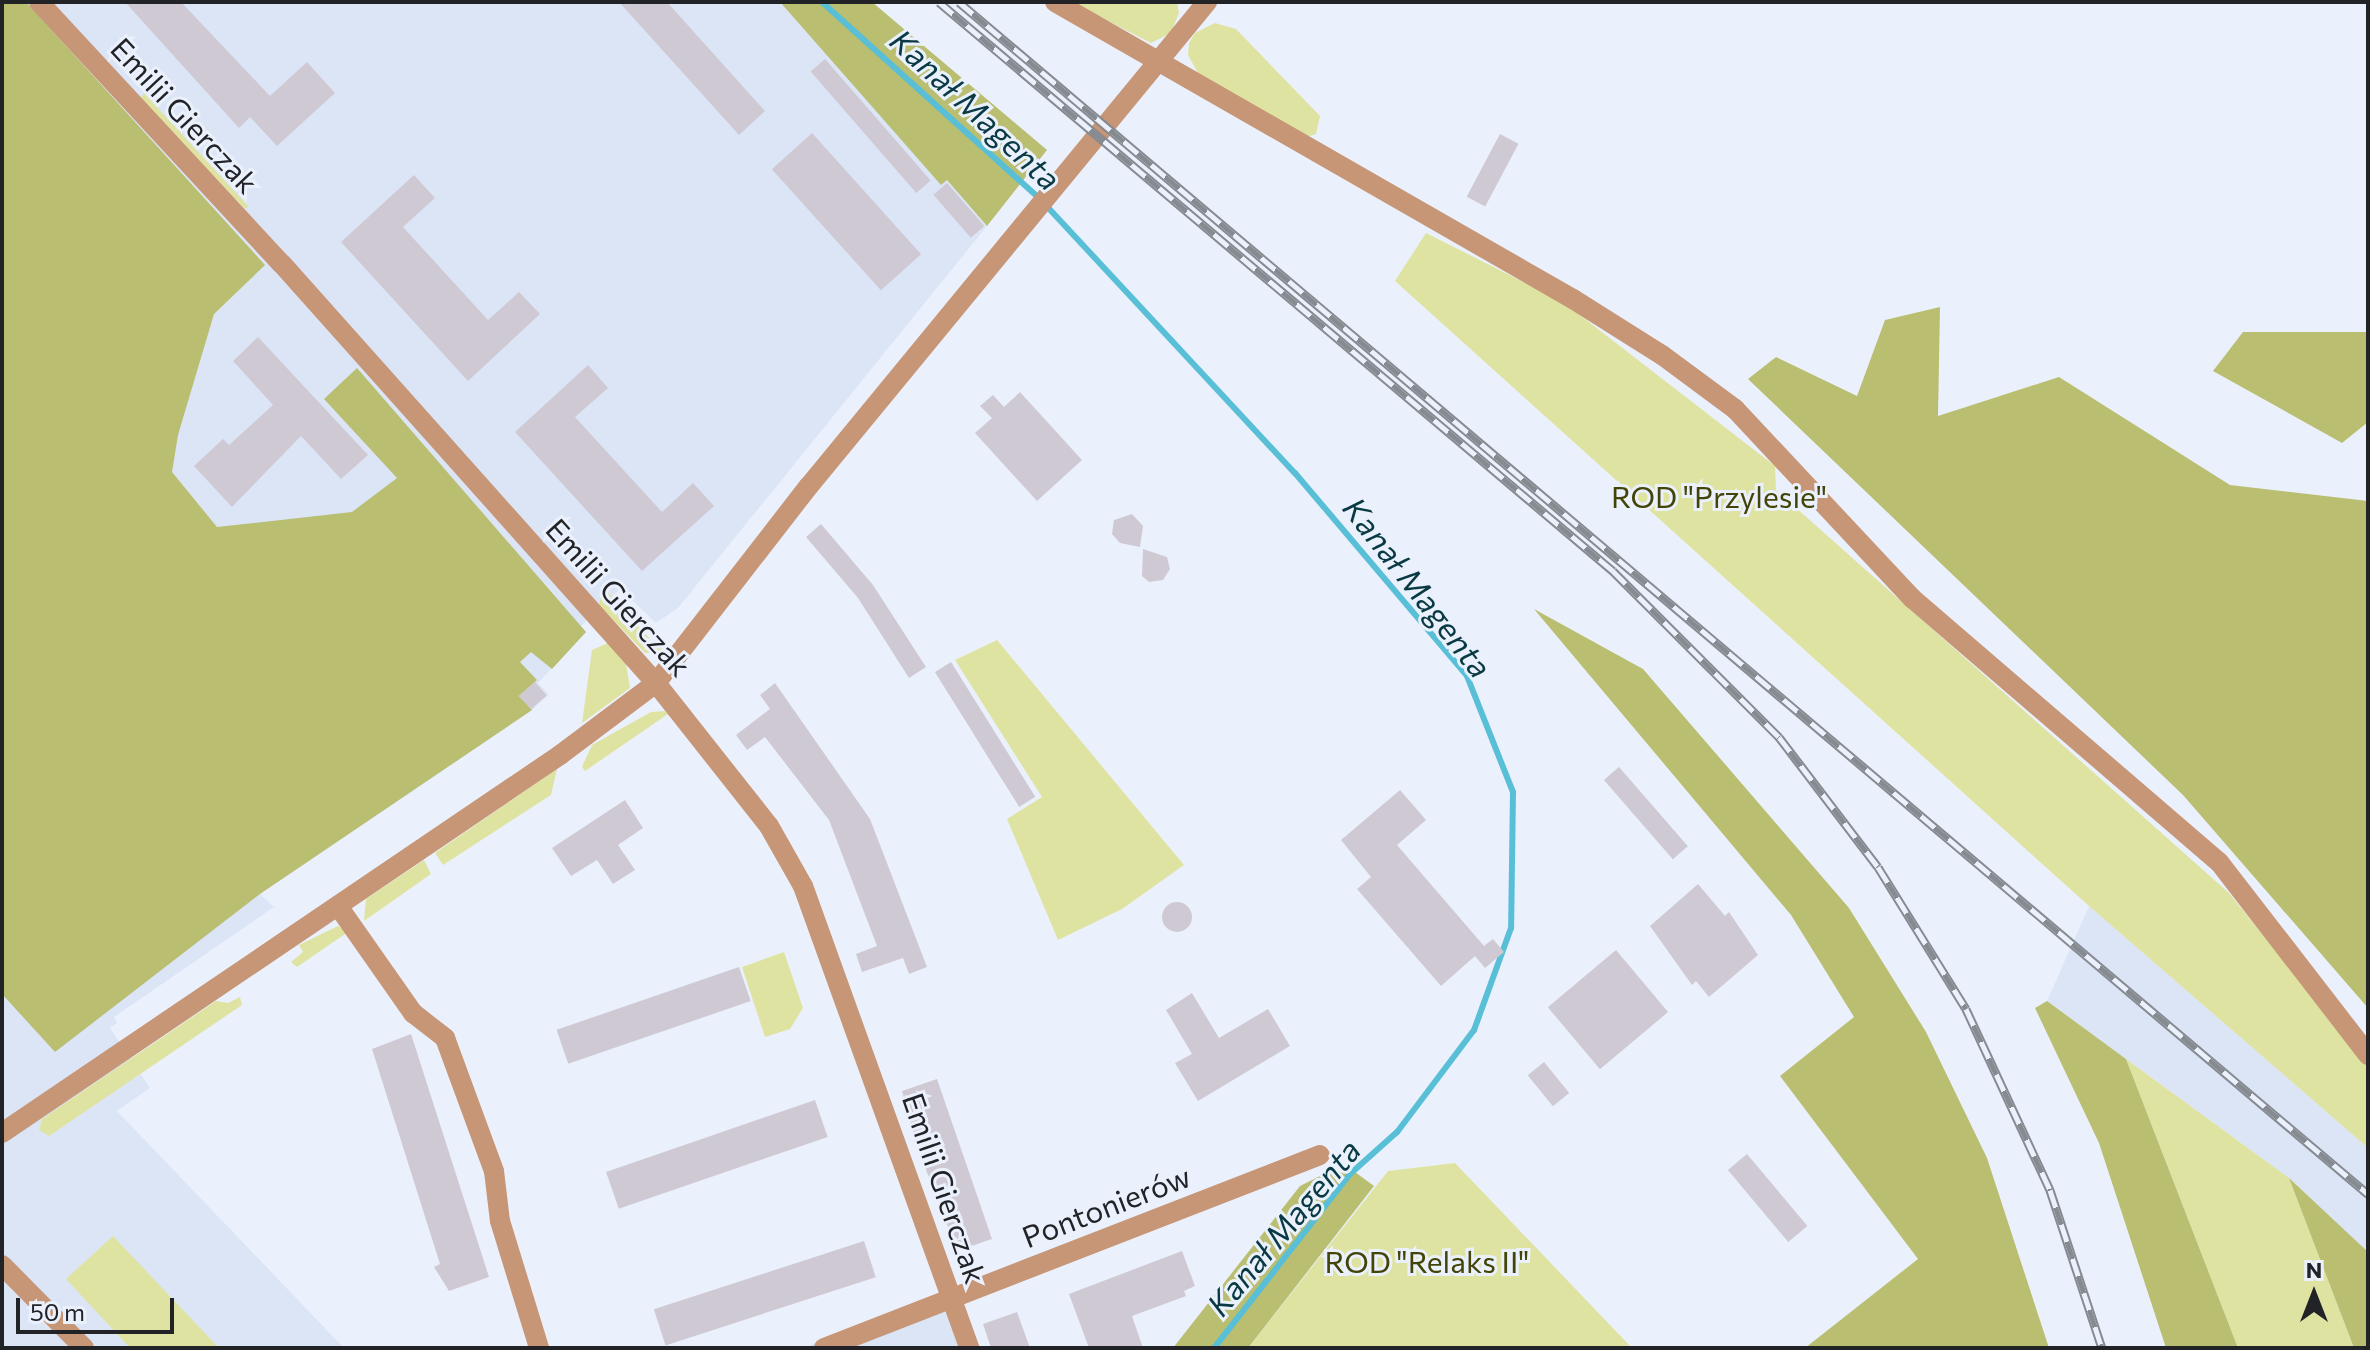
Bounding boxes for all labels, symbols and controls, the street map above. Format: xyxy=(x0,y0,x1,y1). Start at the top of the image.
water label: Kanał Magenta xyxy=(883,21,1069,197)
street label: Emilii Gierczak xyxy=(104,30,266,200)
park label: ROD "Przylesie" xyxy=(1611,478,1827,514)
water label: Kanał Magenta xyxy=(1336,489,1500,685)
street label: Emilii Gierczak xyxy=(539,511,699,683)
street label: Emilii Gierczak xyxy=(896,1088,994,1288)
water label: Kanał Magenta xyxy=(1198,1131,1368,1323)
street label: Pontonierów xyxy=(1017,1157,1195,1255)
park label: ROD "Relaks II" xyxy=(1325,1243,1529,1279)
north arrow xyxy=(2274,1254,2354,1334)
text: N xyxy=(2306,1256,2322,1283)
scale bar xyxy=(20,1282,178,1332)
text: 50 m xyxy=(30,1297,85,1326)

